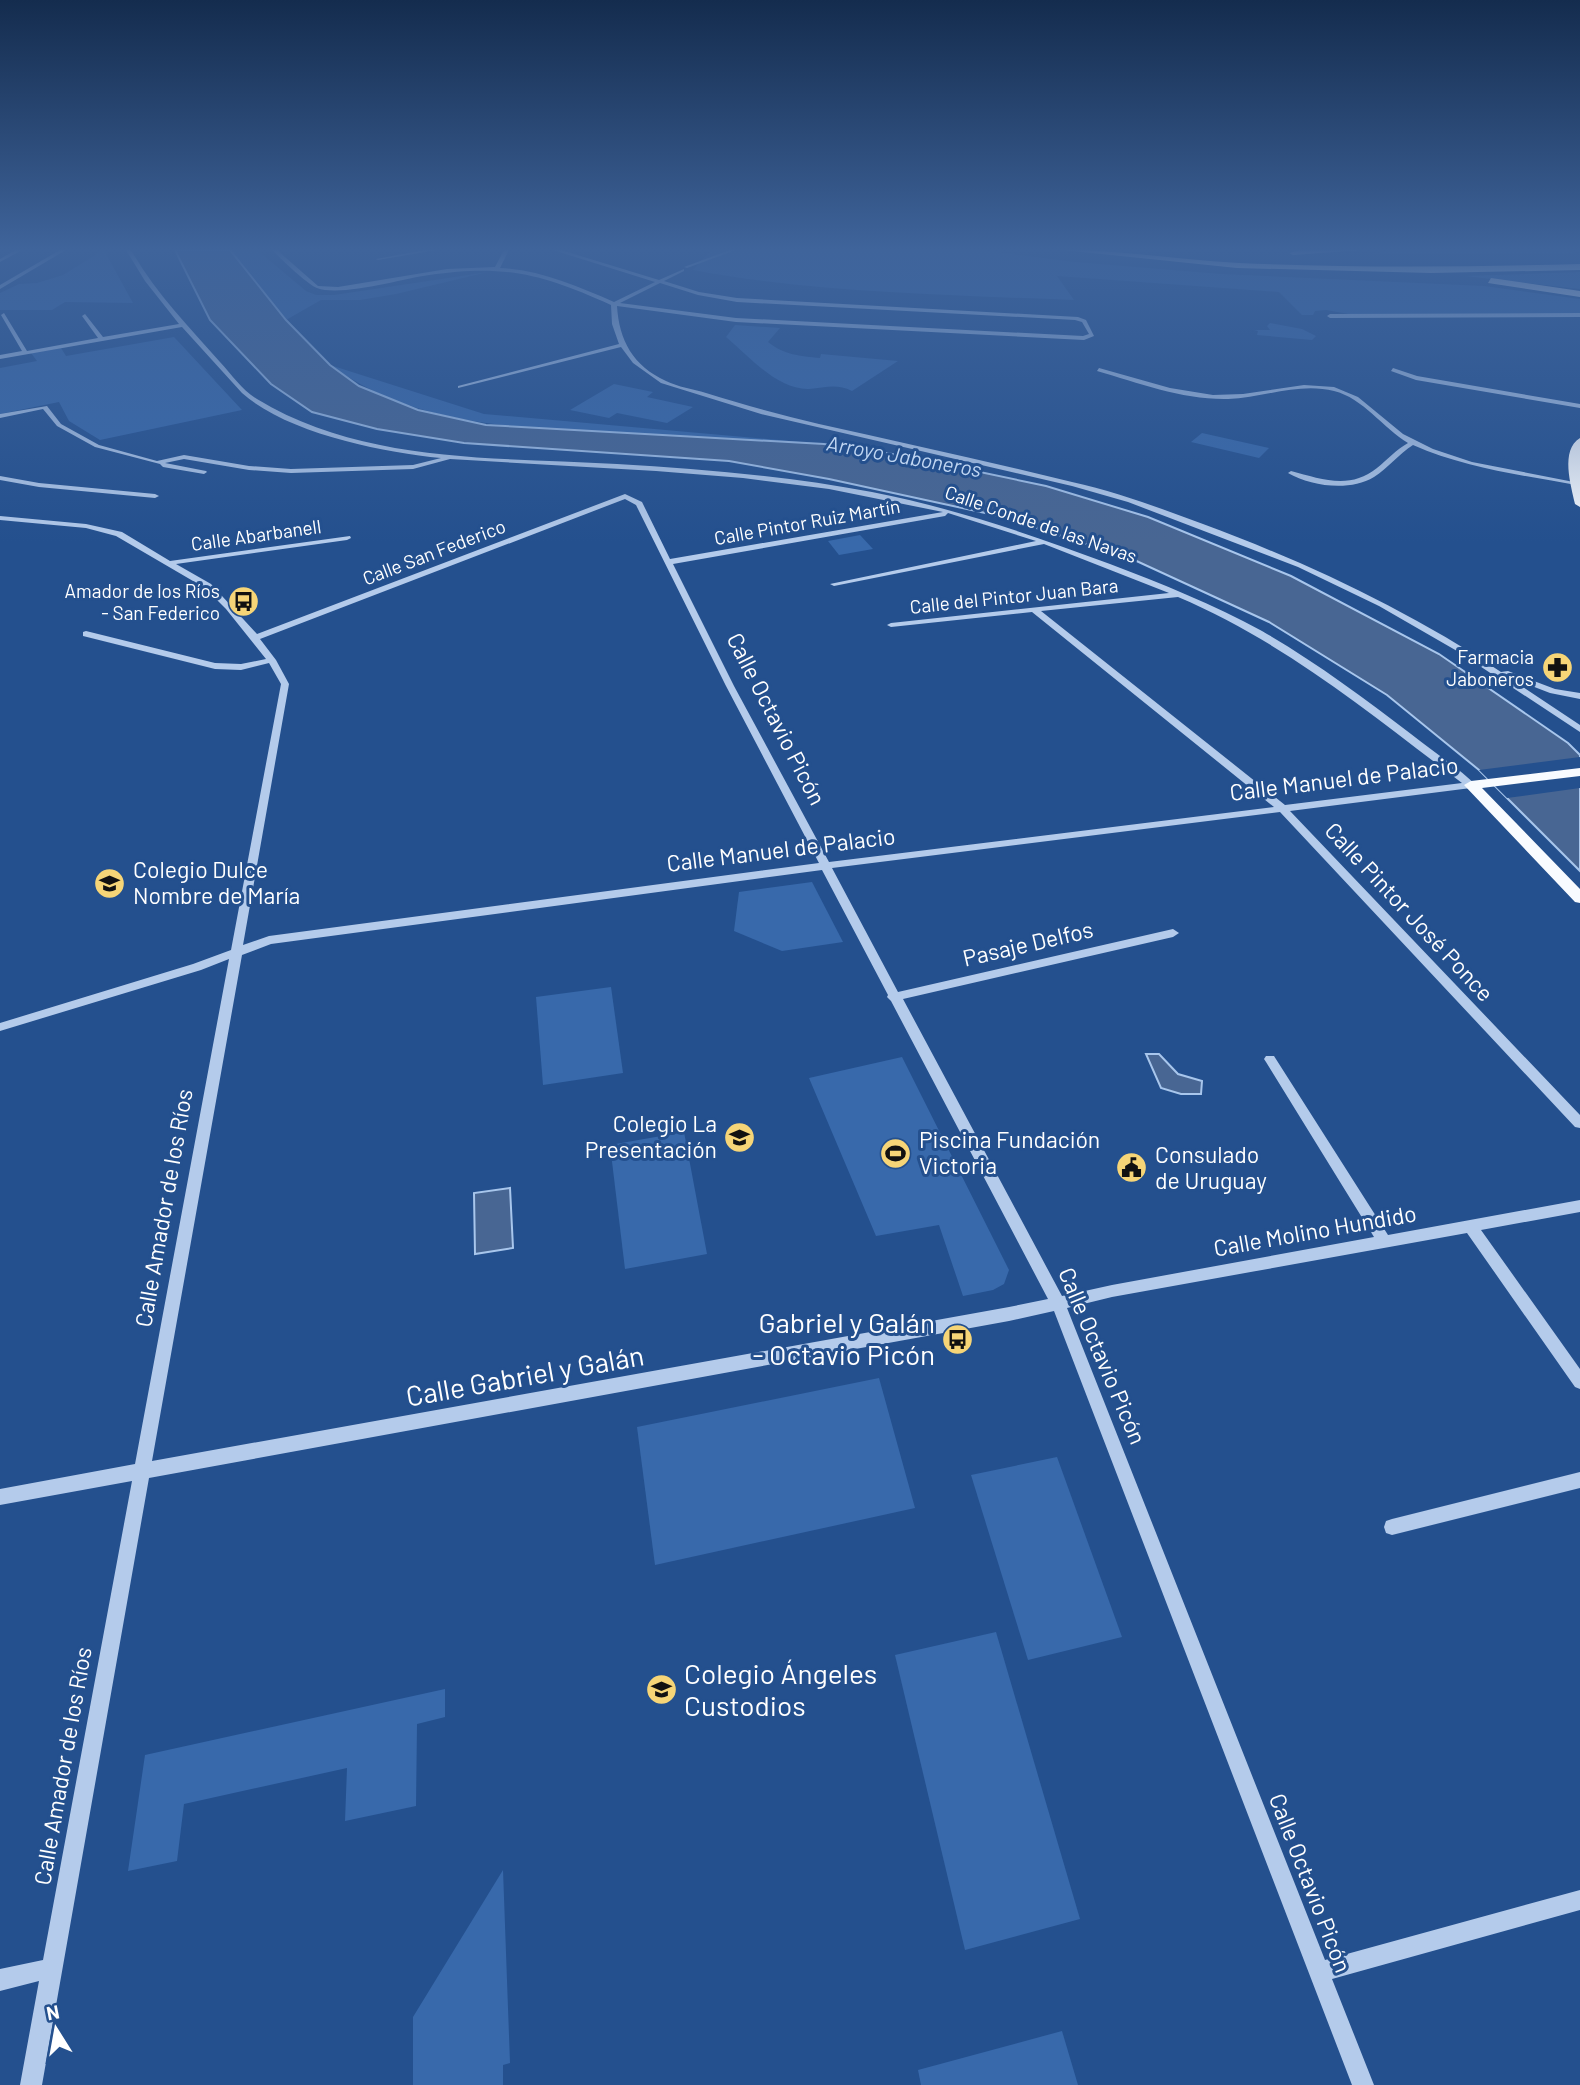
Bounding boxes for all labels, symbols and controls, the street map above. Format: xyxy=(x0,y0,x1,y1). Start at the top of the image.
water label: Arroyo Jaboneros xyxy=(825,430,984,481)
street label: Calle Conde de las Navas xyxy=(942,480,1140,567)
street label: Calle Pintor Ruiz Martín xyxy=(712,494,902,549)
street label: Calle Abarbanell xyxy=(189,514,323,555)
street label: Calle San Federico xyxy=(359,514,509,589)
street label: Calle del Pintor Juan Bara xyxy=(909,573,1119,618)
place label: Amador de los Ríos - San Federico xyxy=(64,579,220,624)
bus stop icon: Amador de los Ríos - San Federico xyxy=(226,585,260,619)
street label: Calle Octavio Picón xyxy=(721,628,832,809)
place label: Farmacia Jaboneros xyxy=(1446,645,1534,690)
pharmacy icon: Farmacia Jaboneros xyxy=(1540,651,1574,685)
street label: Calle Manuel de Palacio xyxy=(1228,750,1460,806)
street label: Calle Pintor José Ponce xyxy=(1320,816,1500,1007)
street label: Calle Manuel de Palacio xyxy=(665,821,897,877)
place label: Colegio Dulce Nombre de María xyxy=(133,855,300,909)
school or university icon: Colegio Dulce Nombre de María xyxy=(93,866,127,900)
street label: Pasaje Delfos xyxy=(960,914,1096,972)
street label: Calle Amador de los Ríos xyxy=(128,1087,198,1329)
place label: Colegio La Presentación xyxy=(585,1109,717,1163)
school or university icon: Colegio La Presentación xyxy=(723,1120,757,1154)
place label: Piscina Fundación Victoria xyxy=(919,1125,1100,1179)
sports icon: Piscina Fundación Victoria xyxy=(879,1136,913,1170)
place label: Consulado de Uruguay xyxy=(1155,1140,1267,1194)
public building icon: Consulado de Uruguay xyxy=(1115,1151,1149,1185)
street label: Calle Molino Hundido xyxy=(1211,1198,1419,1262)
street label: Calle Octavio Picón xyxy=(1053,1263,1153,1448)
place label: Gabriel y Galán - Octavio Picón xyxy=(752,1305,935,1371)
bus stop icon: Gabriel y Galán - Octavio Picón xyxy=(941,1322,975,1356)
street label: Calle Gabriel y Galán xyxy=(403,1337,646,1413)
street label: Calle Amador de los Ríos xyxy=(27,1645,97,1887)
place label: Colegio Ángeles Custodios xyxy=(684,1656,877,1722)
school or university icon: Colegio Ángeles Custodios xyxy=(644,1673,678,1707)
street label: Calle Octavio Picón xyxy=(1264,1789,1358,1976)
north arrow xyxy=(21,1994,91,2064)
text: N xyxy=(44,1999,61,2024)

